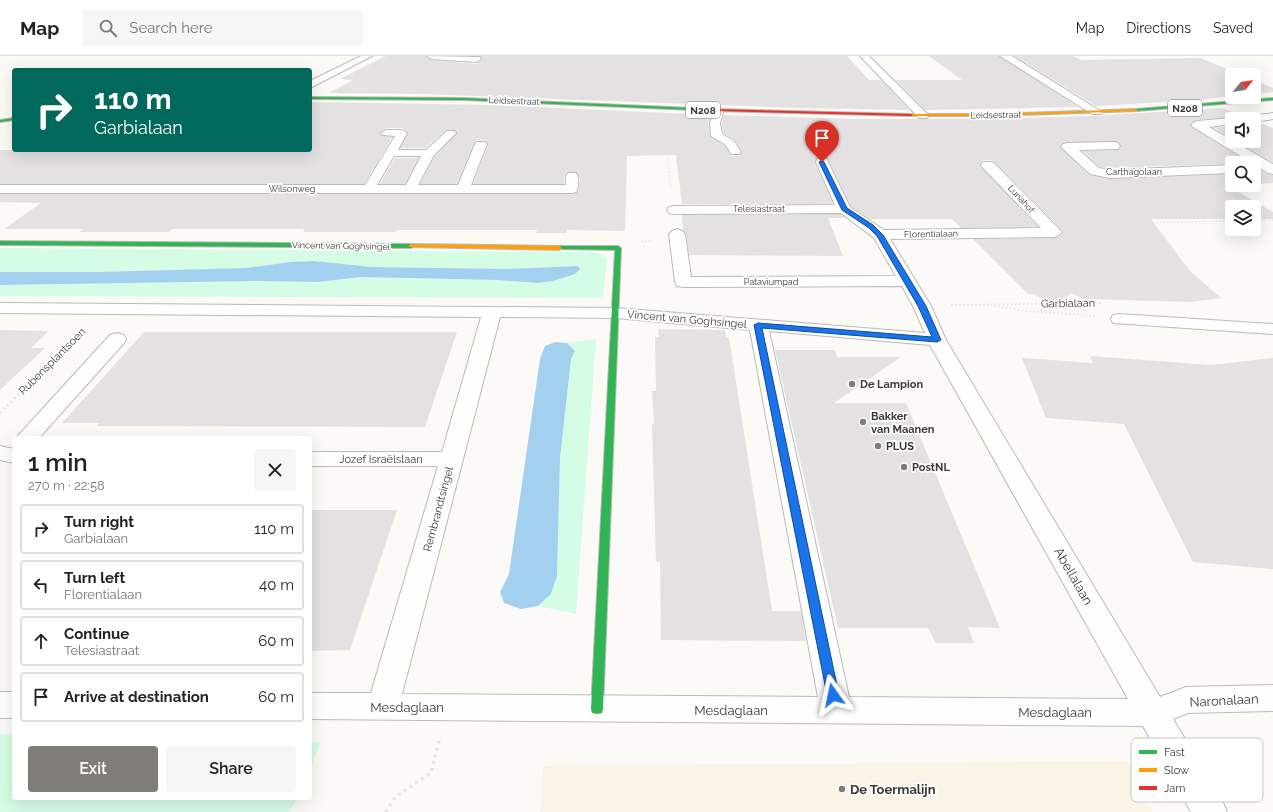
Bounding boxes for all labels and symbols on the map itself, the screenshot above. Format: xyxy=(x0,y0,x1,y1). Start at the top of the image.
north arrow xyxy=(1225,68,1261,104)
street label: Leidsestraat xyxy=(488,95,540,107)
road number: N208 xyxy=(1168,100,1202,116)
road number: N208 xyxy=(686,102,720,118)
street label: Leidsestraat xyxy=(970,110,1022,120)
pin xyxy=(805,121,839,162)
street label: Carthagolaan xyxy=(1106,167,1162,177)
street label: Lunahof xyxy=(1006,183,1037,216)
street label: Wilsonweg xyxy=(269,184,315,194)
street label: Telesiastraat xyxy=(733,204,785,214)
street label: Florentialaan xyxy=(904,229,958,239)
street label: Vincent van Goghsingel xyxy=(292,240,391,252)
street label: Pataviumpad xyxy=(744,277,799,287)
street label: Garbialaan xyxy=(1041,297,1095,310)
street label: Vincent van Goghsingel xyxy=(627,308,747,331)
street label: Rubensplantsoen xyxy=(16,325,88,397)
place label: De Lampion xyxy=(860,378,924,391)
marker: De Lampion xyxy=(847,379,857,389)
place label: Bakker van Maanen xyxy=(871,410,935,436)
marker: Bakker van Maanen xyxy=(858,417,868,427)
place label: PLUS xyxy=(886,440,914,453)
marker: PLUS xyxy=(873,441,883,451)
street label: Jozef Israëlslaan xyxy=(339,453,423,466)
place label: PostNL xyxy=(912,461,950,474)
marker: PostNL xyxy=(899,462,909,472)
street label: Rembrandtsingel xyxy=(421,465,456,553)
street label: Abellalaan xyxy=(1051,545,1096,608)
position arrow xyxy=(812,674,854,716)
street label: Naronalaan xyxy=(1189,691,1259,710)
street label: Mesdaglaan xyxy=(370,700,444,715)
street label: Mesdaglaan xyxy=(694,703,768,718)
street label: Mesdaglaan xyxy=(1018,705,1092,720)
legend xyxy=(1131,738,1263,802)
text: Fast xyxy=(1164,746,1185,759)
text: Slow xyxy=(1164,764,1189,777)
place label: De Toermalijn xyxy=(850,782,936,797)
text: Jam xyxy=(1164,782,1185,795)
marker: De Toermalijn xyxy=(837,784,847,794)

